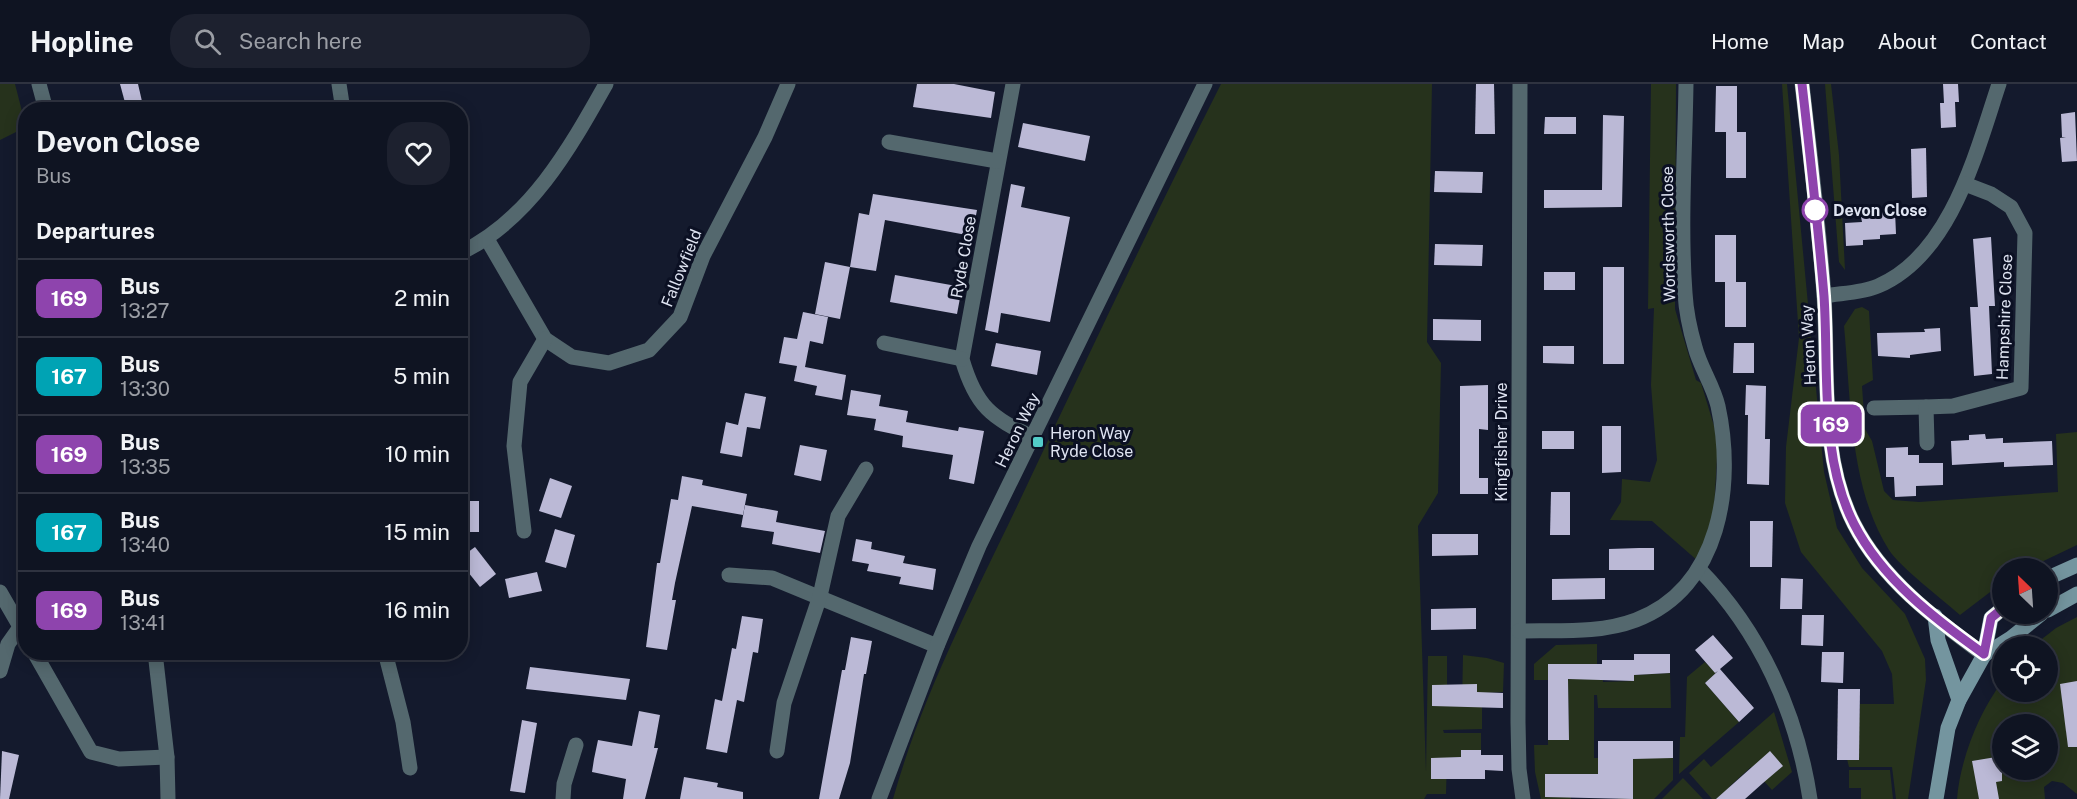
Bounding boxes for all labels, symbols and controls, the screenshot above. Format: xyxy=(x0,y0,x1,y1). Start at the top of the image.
search box xyxy=(170,14,590,68)
text: Hopline xyxy=(30,25,134,58)
icon: search xyxy=(191,25,224,58)
text: Search here xyxy=(239,28,362,54)
text: Home xyxy=(1711,29,1769,54)
text: Map xyxy=(1802,29,1845,54)
text: About xyxy=(1878,29,1937,54)
text: Contact xyxy=(1970,29,2047,54)
button: heart xyxy=(387,122,450,185)
text: Devon Close xyxy=(36,125,201,158)
text: Bus xyxy=(36,164,71,188)
street label: Wordsworth Close xyxy=(1658,166,1679,302)
marker: Devon Close xyxy=(1802,197,1828,223)
place label: Devon Close xyxy=(1833,201,1927,220)
street label: Ryde Close xyxy=(947,214,980,300)
text: Departures xyxy=(36,218,155,244)
street label: Fallowfield xyxy=(657,227,706,310)
street label: Hampshire Close xyxy=(1993,254,2016,380)
text: Bus xyxy=(120,273,160,299)
text: 2 min xyxy=(394,285,450,311)
text: 169 xyxy=(51,286,87,311)
text: 13:27 xyxy=(120,299,170,323)
street label: Heron Way xyxy=(1797,304,1820,386)
text: Bus xyxy=(120,351,160,377)
text: 5 min xyxy=(393,363,450,389)
text: 167 xyxy=(51,364,87,389)
text: 13:30 xyxy=(120,377,170,401)
street label: Kingfisher Drive xyxy=(1492,382,1511,502)
street label: Heron Way xyxy=(991,389,1044,471)
line badge: 169 xyxy=(1796,404,1866,444)
text: 169 xyxy=(1813,412,1849,437)
place label: Heron Way Ryde Close xyxy=(1050,424,1133,461)
text: Bus xyxy=(120,429,160,455)
marker: Heron Way Ryde Close xyxy=(1031,435,1045,449)
text: 10 min xyxy=(385,441,450,467)
text: 169 xyxy=(51,442,87,467)
text: 13:35 xyxy=(120,455,171,479)
text: Bus xyxy=(120,507,160,533)
text: 15 min xyxy=(384,519,450,545)
text: 167 xyxy=(51,520,87,545)
text: 13:40 xyxy=(120,533,170,557)
north arrow xyxy=(1992,558,2058,624)
map controls xyxy=(1992,558,2058,780)
text: Bus xyxy=(120,585,160,611)
text: 16 min xyxy=(385,597,450,623)
text: 169 xyxy=(51,598,87,623)
text: 13:41 xyxy=(120,611,166,635)
button: locate xyxy=(1992,636,2058,702)
button: layers xyxy=(1992,714,2058,780)

